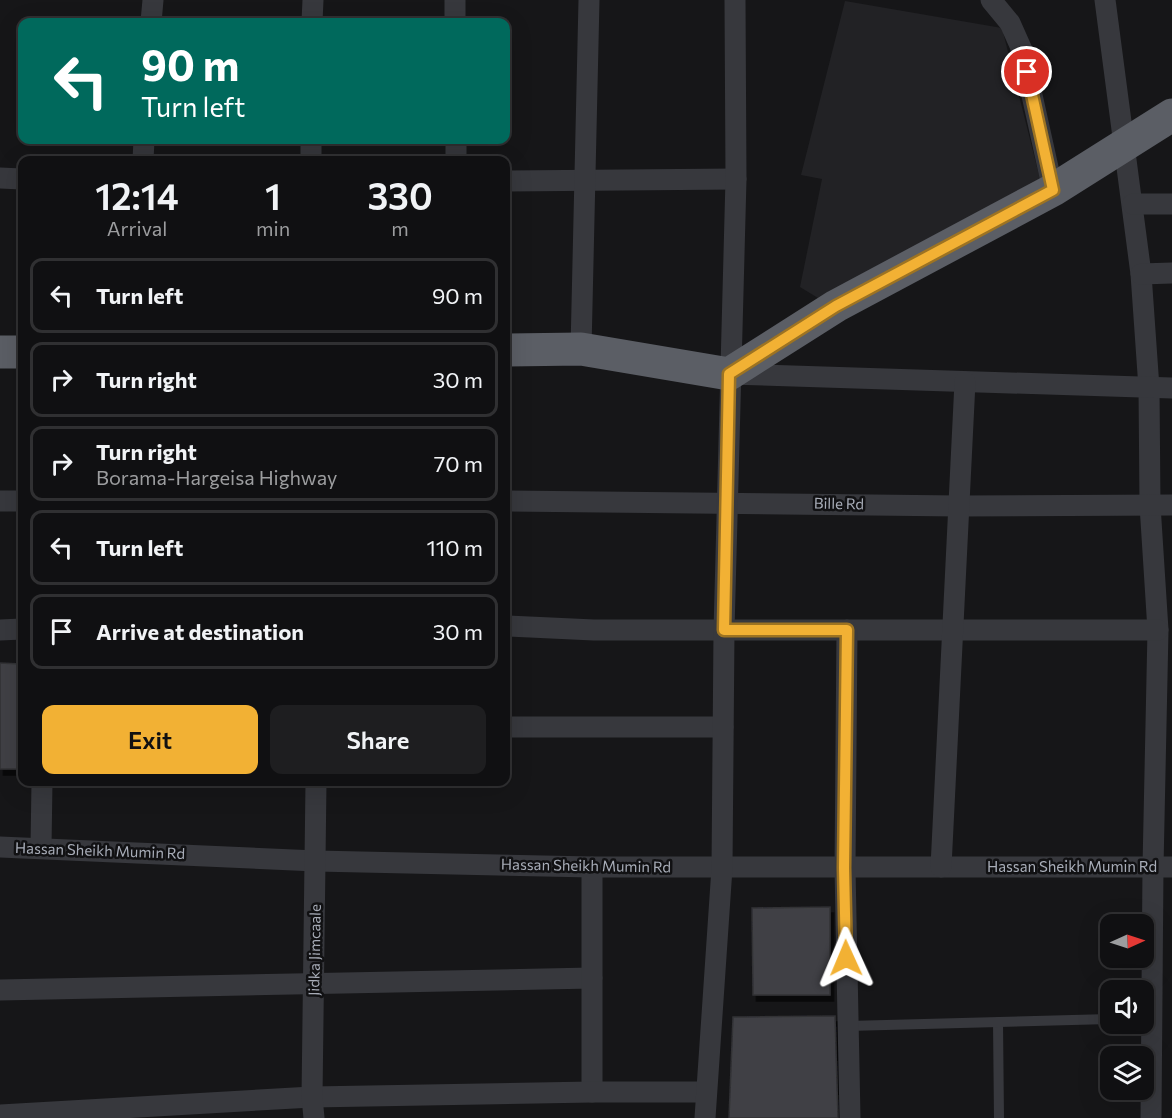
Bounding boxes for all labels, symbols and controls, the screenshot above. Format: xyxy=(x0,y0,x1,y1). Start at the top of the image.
text: 90 m xyxy=(141,38,240,90)
icon: left xyxy=(42,42,120,120)
pin xyxy=(1001,46,1052,97)
icon: arrive xyxy=(1010,55,1043,88)
text: Turn left xyxy=(141,90,245,123)
text: 12:14 xyxy=(95,173,179,217)
text: 1 xyxy=(265,173,281,217)
text: 330 xyxy=(367,173,433,217)
text: Arrival xyxy=(107,216,167,240)
text: min xyxy=(256,216,290,240)
text: m xyxy=(391,216,409,240)
icon: left xyxy=(45,279,78,312)
text: Turn left xyxy=(96,282,183,309)
text: 90 m xyxy=(432,282,483,309)
icon: right xyxy=(45,363,78,396)
text: Turn right xyxy=(96,366,197,393)
text: 30 m xyxy=(433,366,483,393)
text: Turn right xyxy=(96,438,197,465)
icon: right xyxy=(45,447,78,480)
text: 70 m xyxy=(434,450,483,477)
text: Borama-Hargeisa Highway xyxy=(96,465,337,489)
street label: Bille Rd xyxy=(814,494,864,512)
icon: left xyxy=(45,531,78,564)
text: Turn left xyxy=(96,534,183,561)
text: 110 m xyxy=(426,534,483,561)
icon: arrive xyxy=(45,615,78,648)
text: Arrive at destination xyxy=(96,618,304,645)
text: 30 m xyxy=(433,618,483,645)
button: Exit xyxy=(42,705,258,774)
button: Share xyxy=(270,705,486,774)
street label: Hassan Sheikh Mumin Rd xyxy=(15,838,185,862)
street label: Hassan Sheikh Mumin Rd xyxy=(501,855,671,875)
street label: Hassan Sheikh Mumin Rd xyxy=(987,857,1157,875)
street label: Jidka Jimcaale xyxy=(304,904,324,996)
north arrow xyxy=(1100,914,1154,968)
map controls xyxy=(1100,914,1154,1100)
position arrow xyxy=(814,926,878,990)
button: sound xyxy=(1100,980,1154,1034)
button: layers xyxy=(1100,1046,1154,1100)

